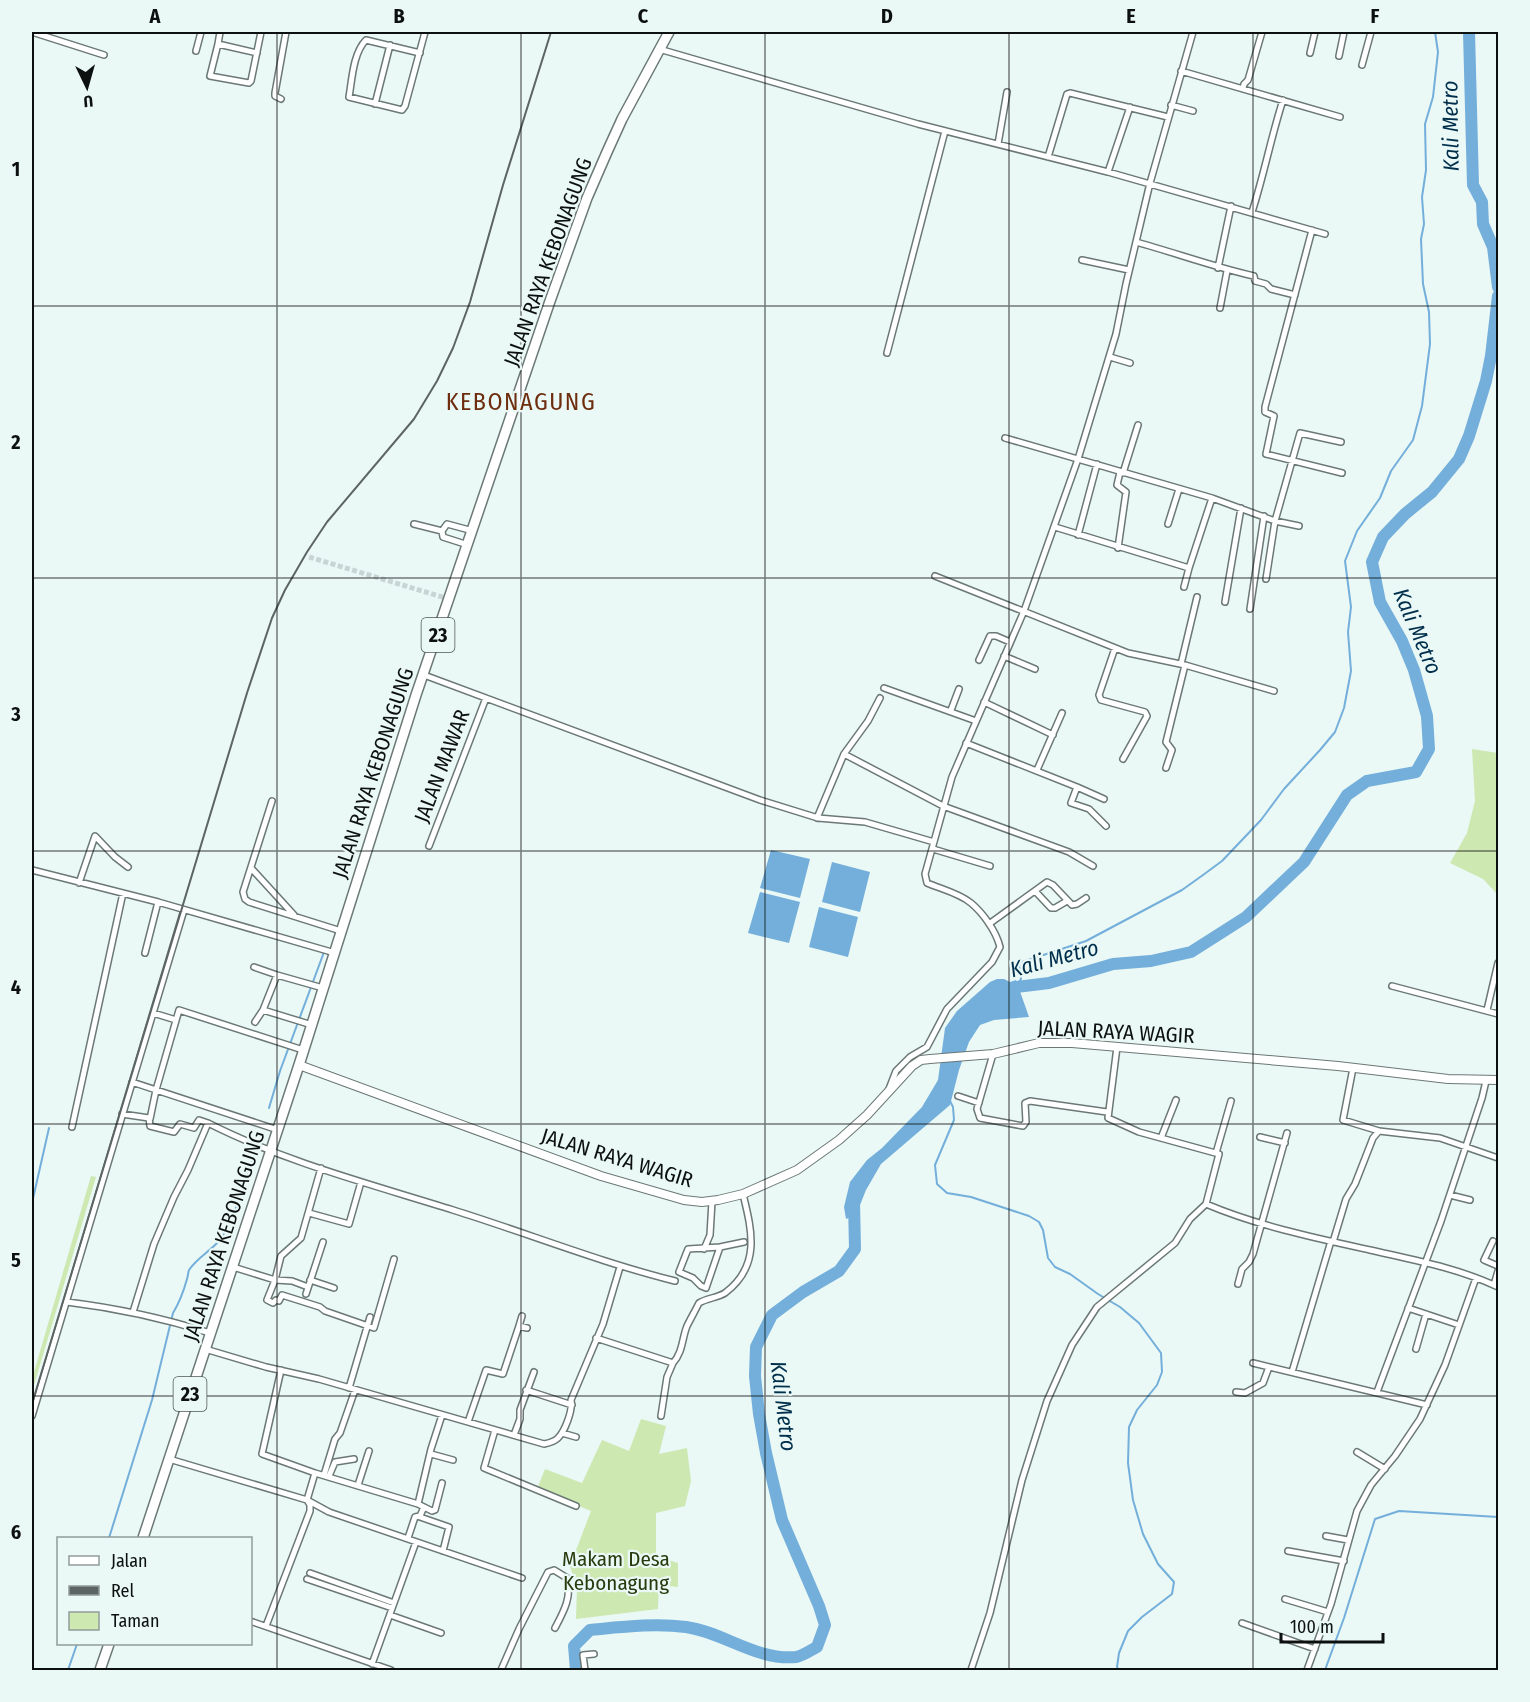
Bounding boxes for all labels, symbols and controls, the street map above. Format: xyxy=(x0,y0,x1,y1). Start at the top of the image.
text: A xyxy=(149,4,162,28)
text: B xyxy=(393,4,405,28)
text: C xyxy=(638,4,649,28)
text: D xyxy=(881,4,893,28)
text: E xyxy=(1126,4,1136,28)
text: F xyxy=(1371,4,1380,28)
north arrow xyxy=(57,57,117,117)
water label: Kali Metro xyxy=(1436,80,1465,172)
text: U xyxy=(83,92,94,111)
street label: JALAN RAYA KEBONAGUNG xyxy=(498,154,598,370)
text: 1 xyxy=(12,157,20,181)
district label: KEBONAGUNG xyxy=(446,388,596,416)
text: 2 xyxy=(10,430,21,454)
water label: Kali Metro xyxy=(1387,584,1448,678)
road number: 23 xyxy=(422,618,454,652)
street label: JALAN RAYA KEBONAGUNG xyxy=(327,664,419,882)
text: 3 xyxy=(10,702,21,726)
street label: JALAN MAWAR xyxy=(409,705,476,826)
water label: Kali Metro xyxy=(1007,934,1102,983)
text: 4 xyxy=(11,975,21,999)
street label: JALAN RAYA WAGIR xyxy=(1037,1015,1196,1049)
street label: JALAN RAYA WAGIR xyxy=(538,1123,697,1194)
street label: JALAN RAYA KEBONAGUNG xyxy=(178,1127,270,1345)
text: 5 xyxy=(11,1248,21,1272)
water label: Kali Metro xyxy=(765,1359,802,1453)
road number: 23 xyxy=(174,1377,207,1411)
text: 6 xyxy=(11,1520,21,1544)
legend xyxy=(57,1537,252,1645)
park label: Makam Desa Kebonagung xyxy=(562,1546,670,1596)
text: Jalan xyxy=(111,1550,148,1572)
text: Rel xyxy=(111,1580,134,1602)
scale bar xyxy=(1281,1606,1383,1644)
text: Taman xyxy=(111,1610,159,1632)
text: 100 m xyxy=(1290,1616,1334,1638)

